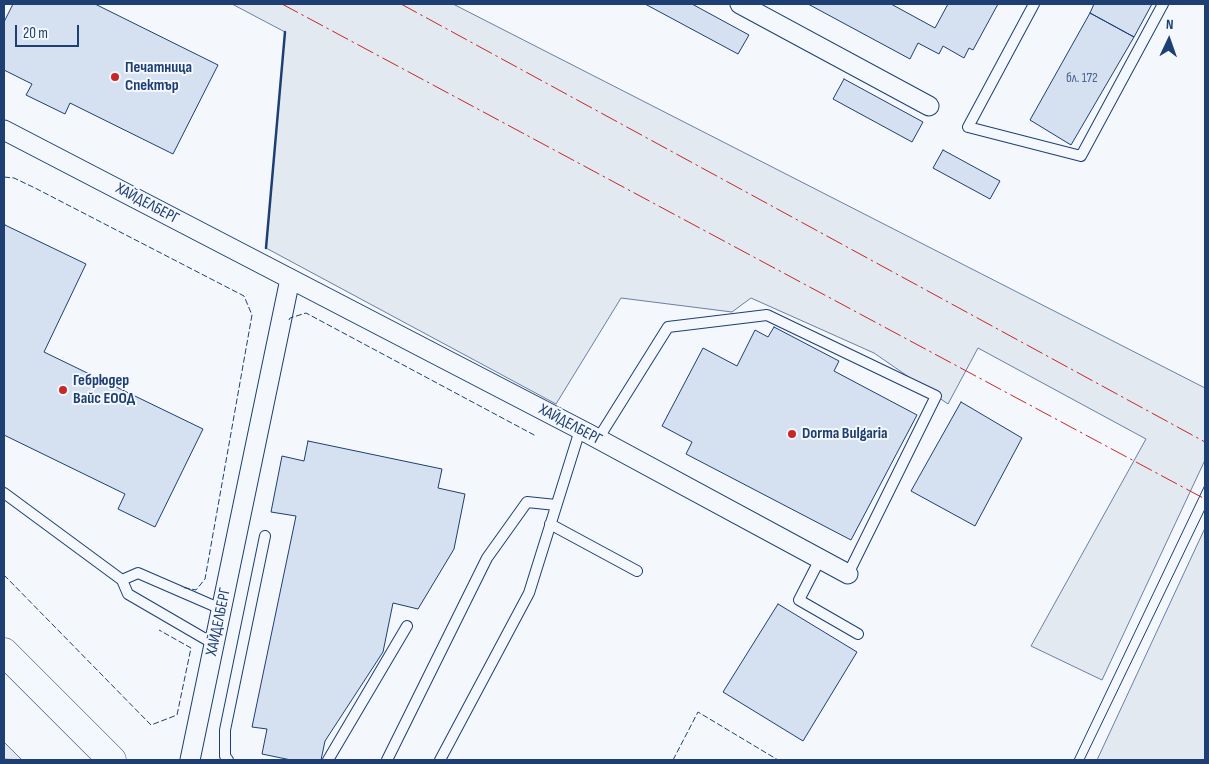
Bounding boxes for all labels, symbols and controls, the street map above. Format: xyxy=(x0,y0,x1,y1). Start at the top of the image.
scale bar xyxy=(18,15,81,47)
north arrow xyxy=(1144,15,1194,65)
text: N xyxy=(1166,16,1174,33)
text: 20 m xyxy=(23,24,48,43)
place label: Печатница Спектър xyxy=(125,58,192,96)
house number: бл. 172 xyxy=(1066,70,1098,86)
marker: Печатница Спектър xyxy=(109,71,121,83)
street label: ХАЙДЕЛБЕРГ xyxy=(112,179,182,229)
place label: Гебрюдер Вайс ЕООД xyxy=(73,371,135,409)
marker: Гебрюдер Вайс ЕООД xyxy=(57,384,69,396)
street label: ХАЙДЕЛБЕРГ xyxy=(535,400,605,450)
place label: Dorma Bulgaria xyxy=(802,424,888,444)
marker: Dorma Bulgaria xyxy=(786,428,798,440)
street label: ХАЙДЕЛБЕРГ xyxy=(202,586,236,658)

